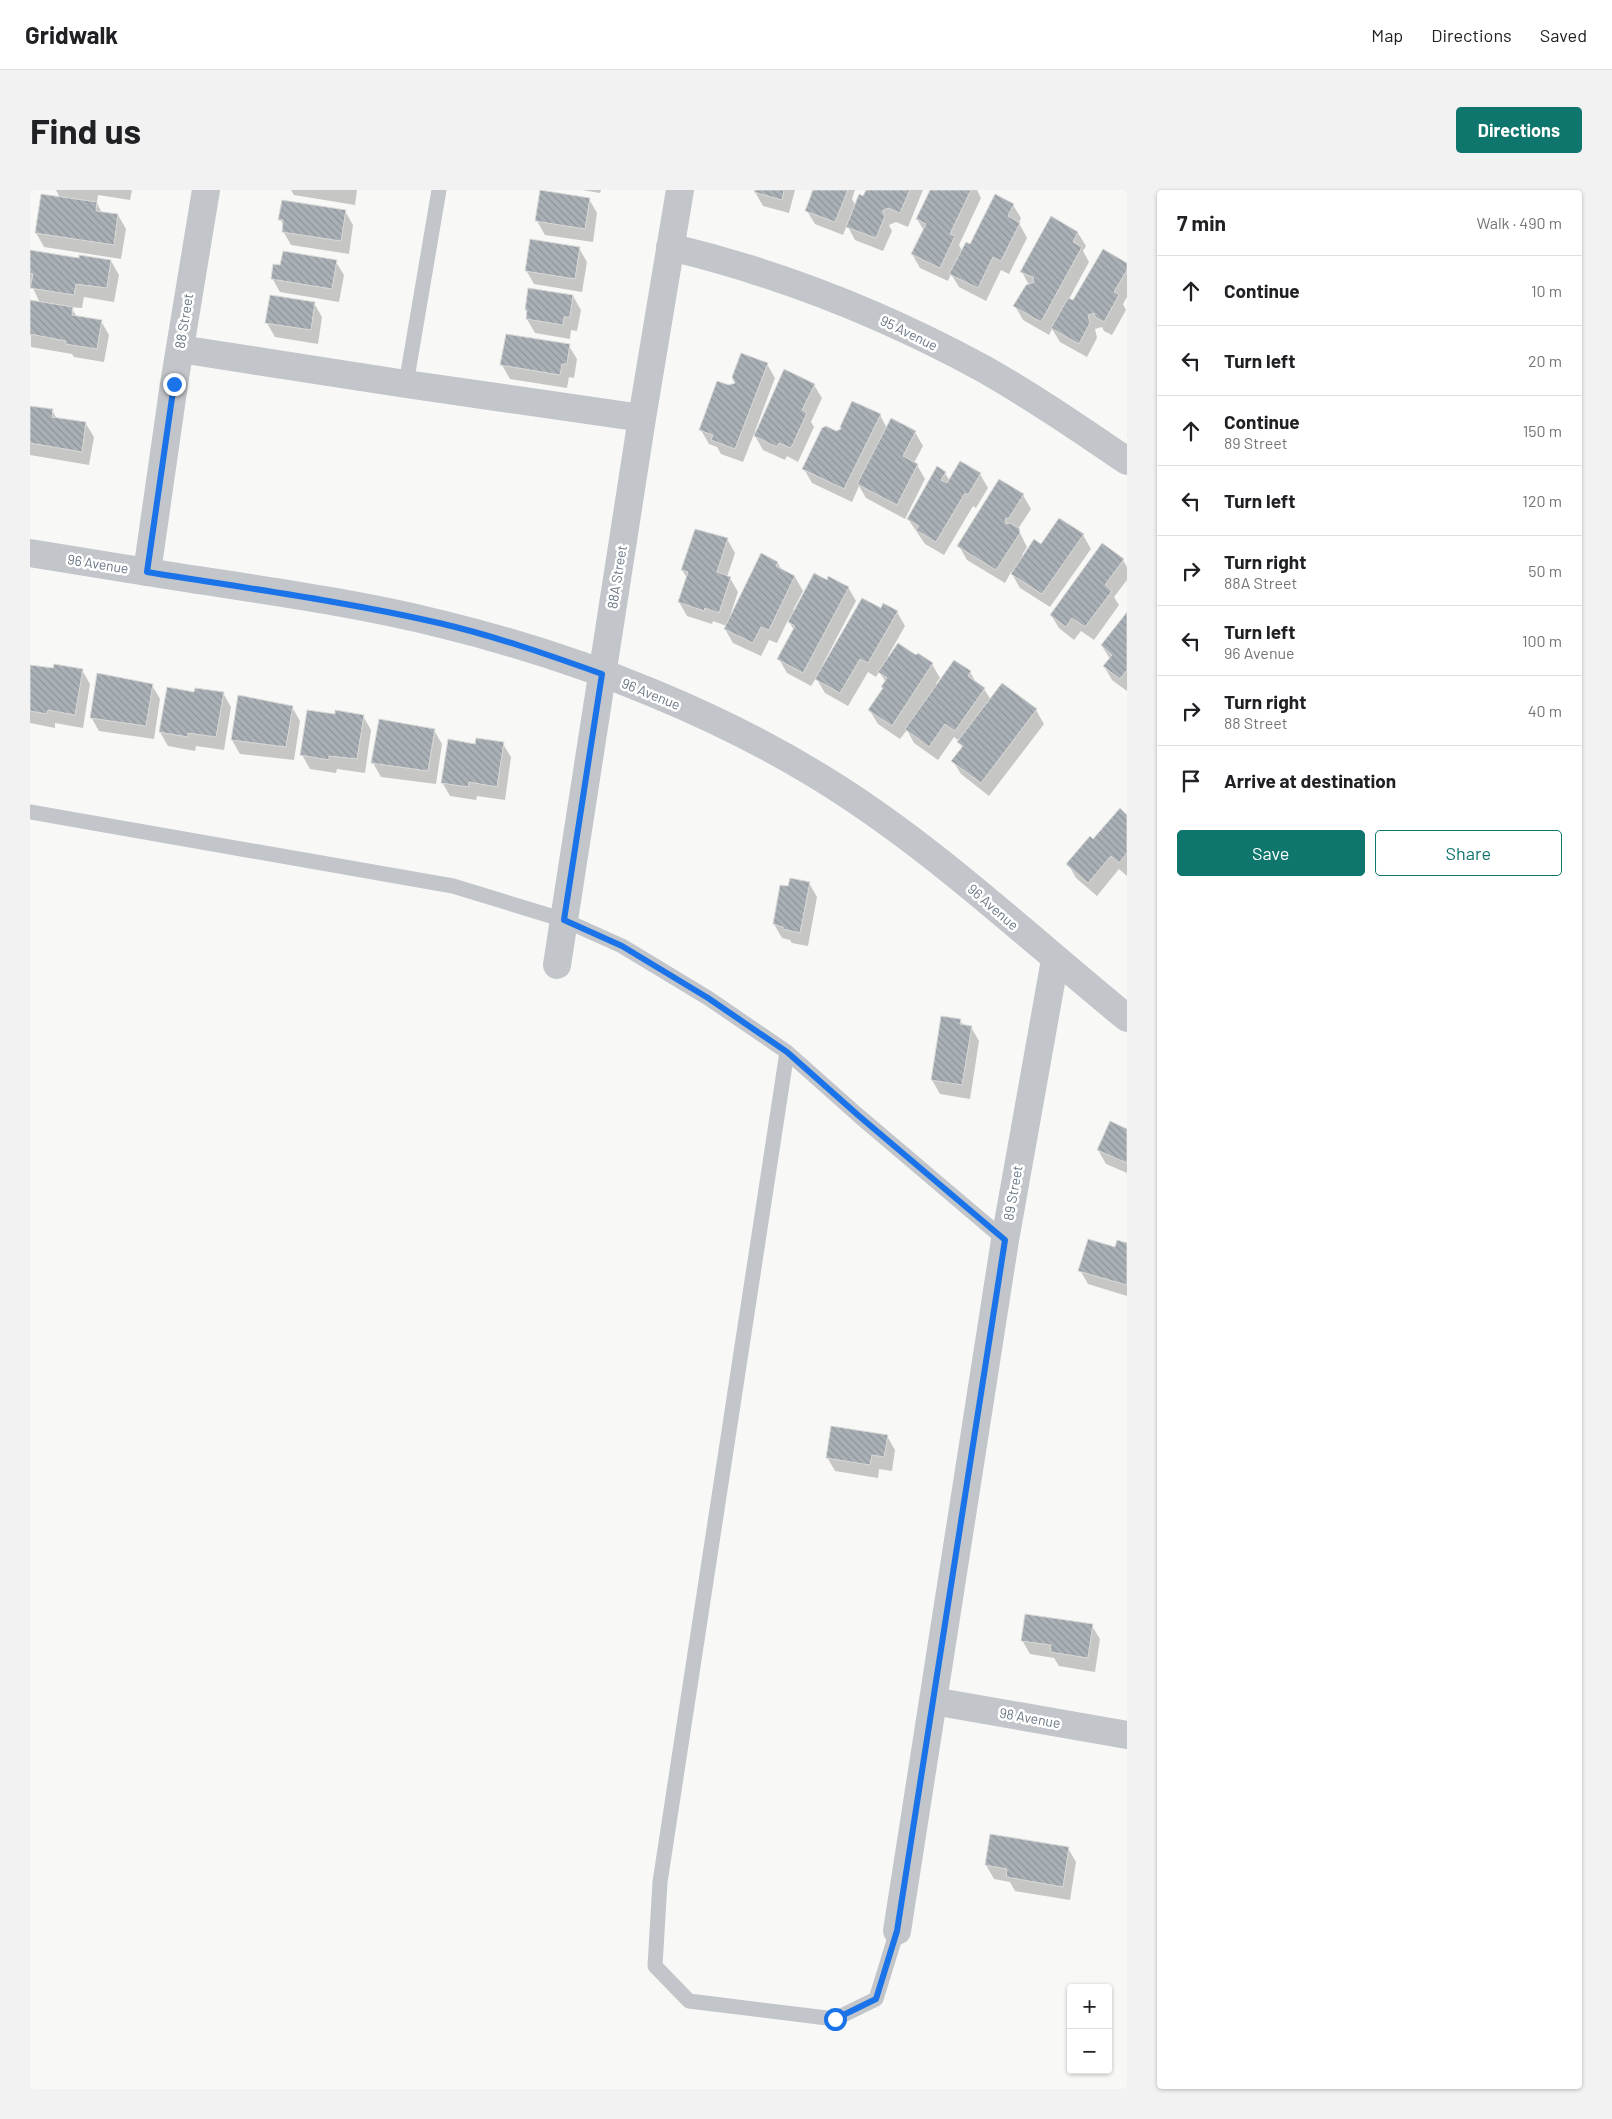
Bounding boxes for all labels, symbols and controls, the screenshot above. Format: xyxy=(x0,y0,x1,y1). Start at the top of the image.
text: Gridwalk xyxy=(25,20,118,49)
text: Map xyxy=(1371,24,1403,46)
text: Directions xyxy=(1431,24,1512,46)
text: Saved xyxy=(1540,24,1587,46)
button: Directions xyxy=(1456,107,1582,153)
text: Find us xyxy=(30,109,141,151)
text: 7 min xyxy=(1177,210,1226,235)
text: Walk · 490 m xyxy=(1476,213,1562,232)
icon: ahead xyxy=(1177,277,1205,305)
text: Continue xyxy=(1224,279,1300,302)
text: 10 m xyxy=(1531,281,1562,300)
street label: 88 Street xyxy=(171,292,196,350)
street label: 95 Avenue xyxy=(878,311,941,354)
icon: left xyxy=(1177,347,1205,375)
text: Turn left xyxy=(1224,349,1295,372)
text: 20 m xyxy=(1528,351,1562,370)
route end xyxy=(163,373,186,396)
text: Continue xyxy=(1224,410,1300,433)
icon: ahead xyxy=(1177,417,1205,445)
text: 150 m xyxy=(1523,421,1562,440)
text: 89 Street xyxy=(1224,433,1288,452)
icon: left xyxy=(1177,487,1205,515)
text: Turn left xyxy=(1224,489,1295,512)
text: 120 m xyxy=(1522,491,1562,510)
street label: 88A Street xyxy=(603,544,630,610)
street label: 96 Avenue xyxy=(66,550,130,577)
text: Turn right xyxy=(1224,550,1306,573)
icon: right xyxy=(1177,557,1205,585)
text: 50 m xyxy=(1528,561,1562,580)
text: 88A Street xyxy=(1224,573,1297,592)
text: Turn left xyxy=(1224,620,1295,643)
icon: left xyxy=(1177,627,1205,655)
text: 100 m xyxy=(1522,631,1562,650)
text: 96 Avenue xyxy=(1224,643,1295,662)
street label: 96 Avenue xyxy=(619,674,683,713)
text: Turn right xyxy=(1224,690,1306,713)
icon: right xyxy=(1177,697,1205,725)
text: 40 m xyxy=(1528,701,1562,720)
text: 88 Street xyxy=(1224,713,1288,732)
icon: arrive xyxy=(1177,767,1205,795)
text: Arrive at destination xyxy=(1224,769,1396,792)
button: Save xyxy=(1177,830,1365,876)
button: Share xyxy=(1375,830,1562,876)
street label: 96 Avenue xyxy=(964,880,1022,933)
street label: 89 Street xyxy=(999,1164,1026,1222)
street label: 98 Avenue xyxy=(998,1704,1062,1731)
map controls xyxy=(1067,1984,1112,2074)
button: + xyxy=(1067,1984,1112,2029)
route start xyxy=(824,2008,847,2031)
button: − xyxy=(1067,2029,1112,2074)

